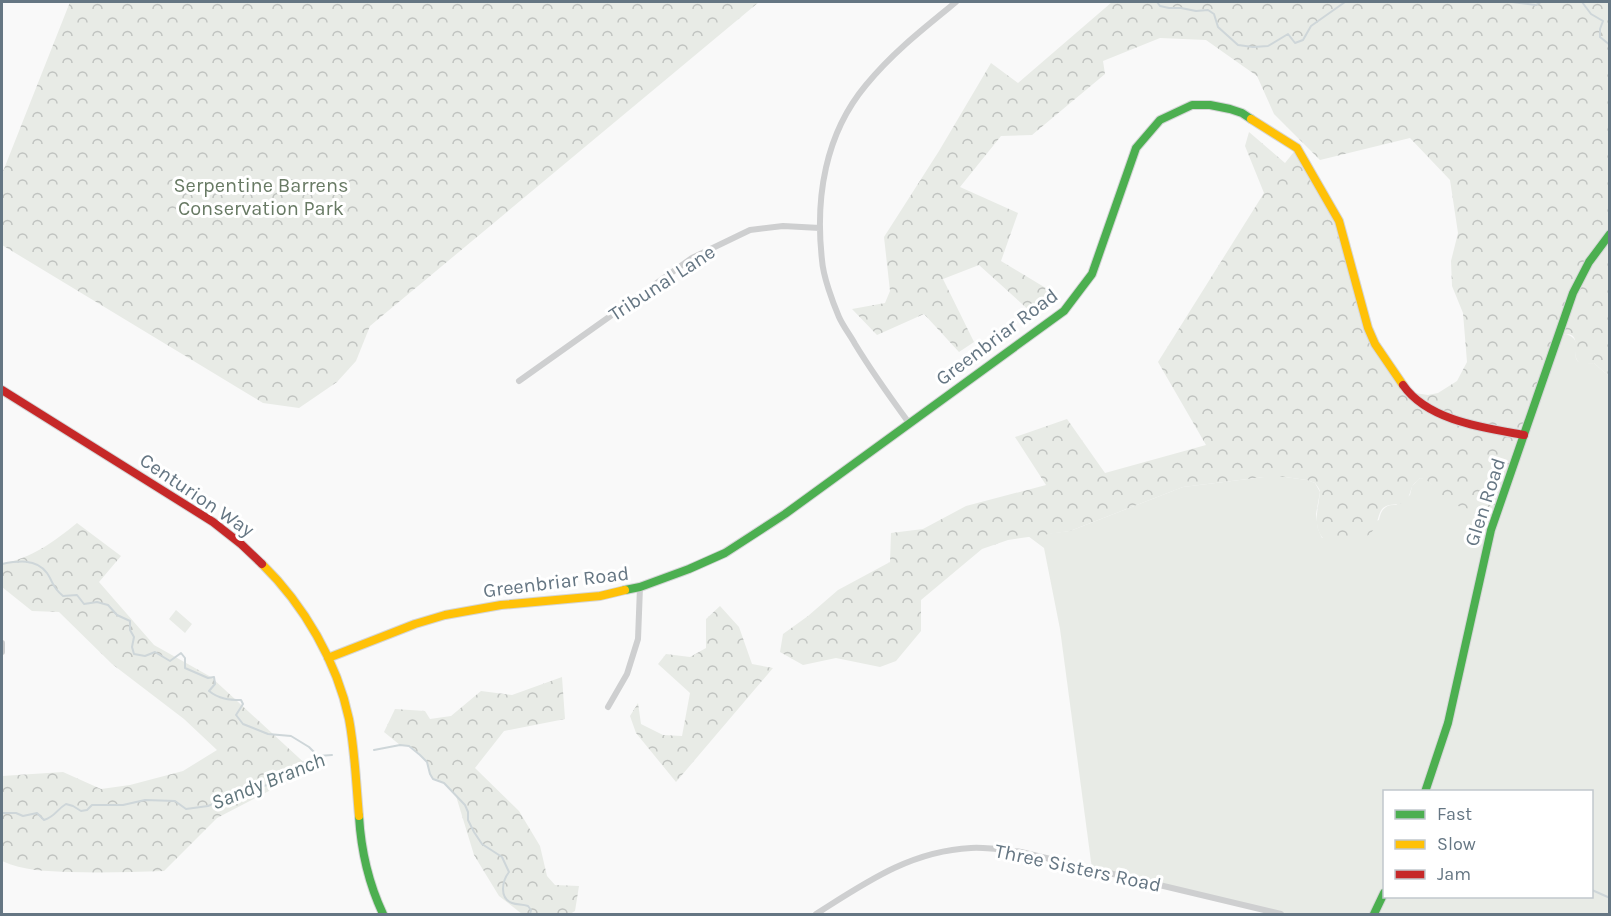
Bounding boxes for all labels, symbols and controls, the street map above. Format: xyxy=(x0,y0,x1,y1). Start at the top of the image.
park label: Serpentine Barrens Conservation Park xyxy=(174,174,348,220)
street label: Tribunal Lane xyxy=(605,240,719,326)
street label: Greenbriar Road xyxy=(931,284,1063,390)
street label: Centurion Way xyxy=(136,448,258,542)
street label: Glen Road xyxy=(1460,455,1510,549)
street label: Greenbriar Road xyxy=(482,562,630,602)
water label: Sandy Branch xyxy=(208,747,328,815)
legend xyxy=(1383,790,1593,898)
text: Fast xyxy=(1437,803,1472,825)
text: Slow xyxy=(1437,833,1476,855)
street label: Three Sisters Road xyxy=(993,839,1163,897)
text: Jam xyxy=(1437,863,1471,885)

